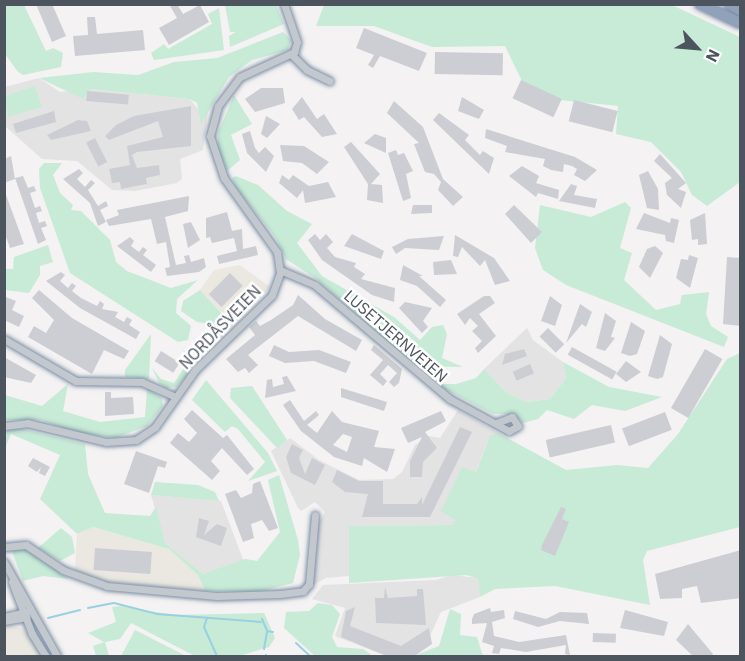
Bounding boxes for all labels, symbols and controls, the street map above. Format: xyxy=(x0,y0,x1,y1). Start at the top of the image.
north arrow xyxy=(667,18,727,78)
text: N xyxy=(702,46,725,65)
street label: NORDÅSVEIEN xyxy=(175,281,265,373)
street label: LUSETJERNVEIEN xyxy=(340,286,452,386)

